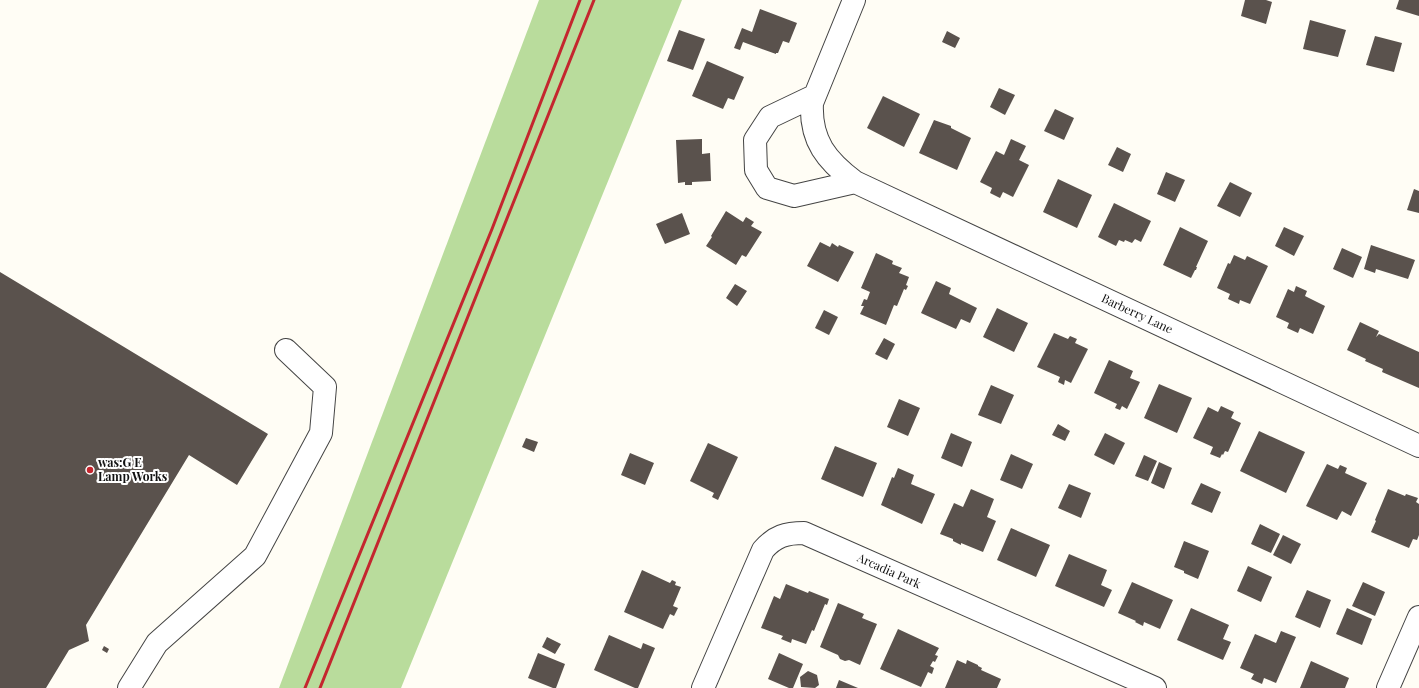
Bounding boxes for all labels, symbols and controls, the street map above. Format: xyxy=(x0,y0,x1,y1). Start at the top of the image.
street label: Barberry Lane xyxy=(1099,290,1176,337)
place label: was:G E Lamp Works xyxy=(97,454,168,484)
marker: was:G E Lamp Works xyxy=(85,465,95,475)
street label: Arcadia Park xyxy=(854,548,924,591)

